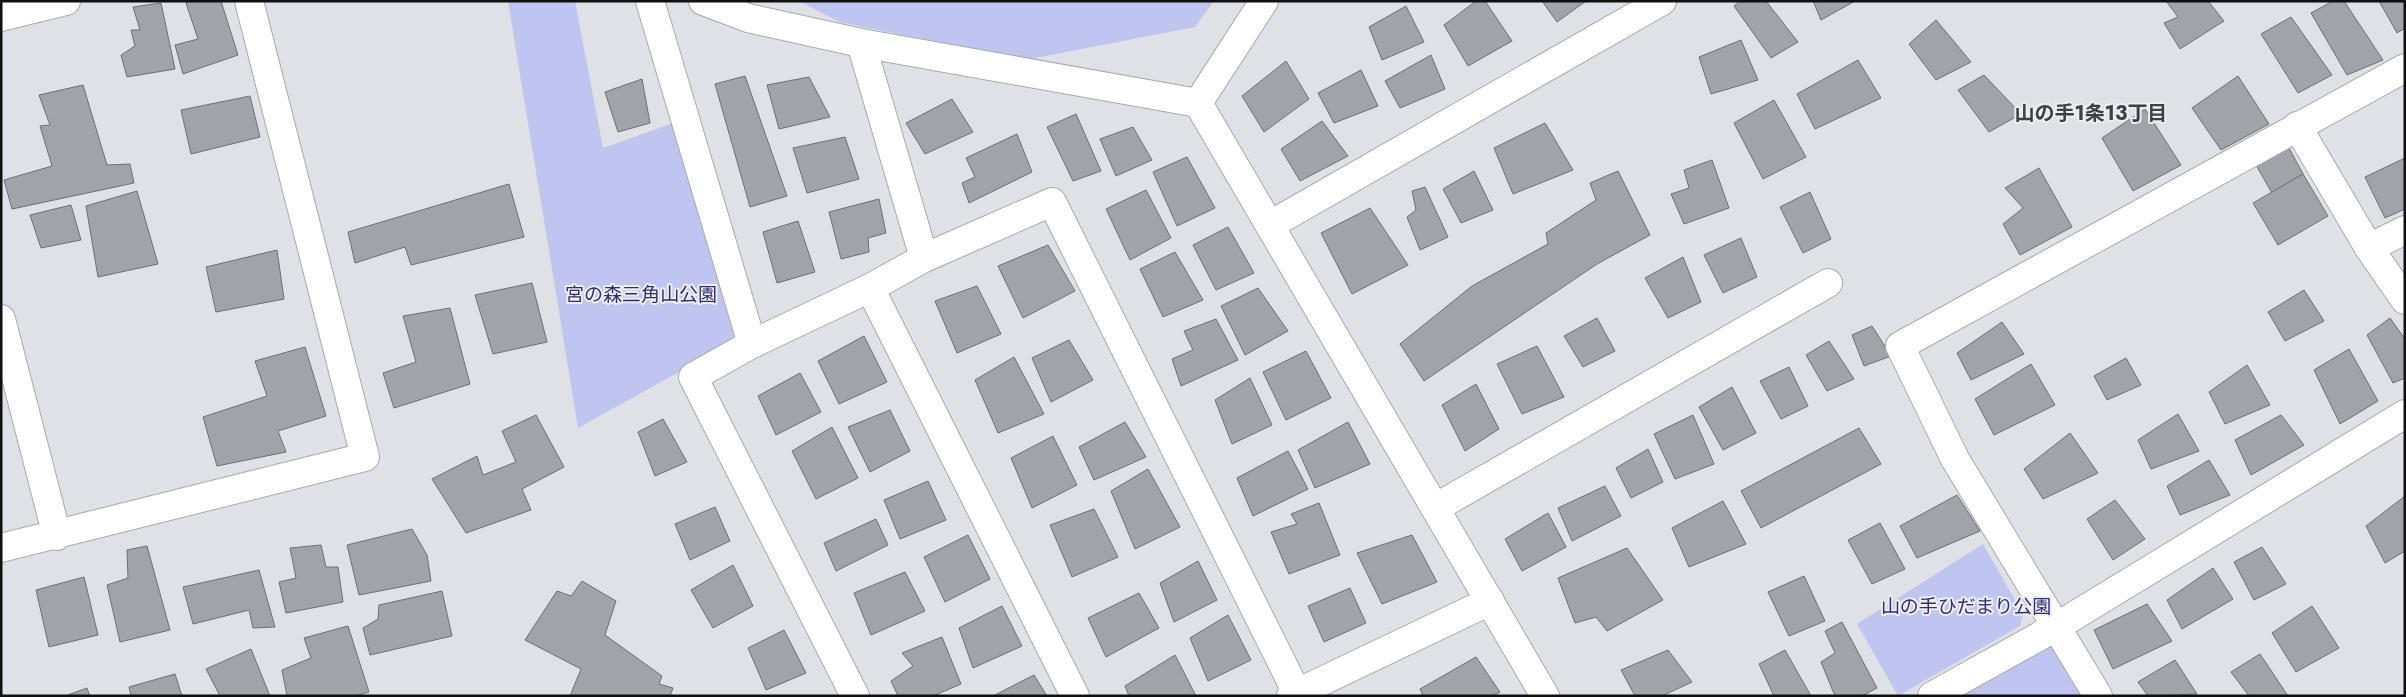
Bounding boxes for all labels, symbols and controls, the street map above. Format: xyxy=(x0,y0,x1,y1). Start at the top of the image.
district label: 山の手1条13丁目 xyxy=(2015,99,2167,128)
park label: 宮の森三角山公園 xyxy=(565,281,717,308)
park label: 山の手ひだまり公園 xyxy=(1881,593,2051,620)

